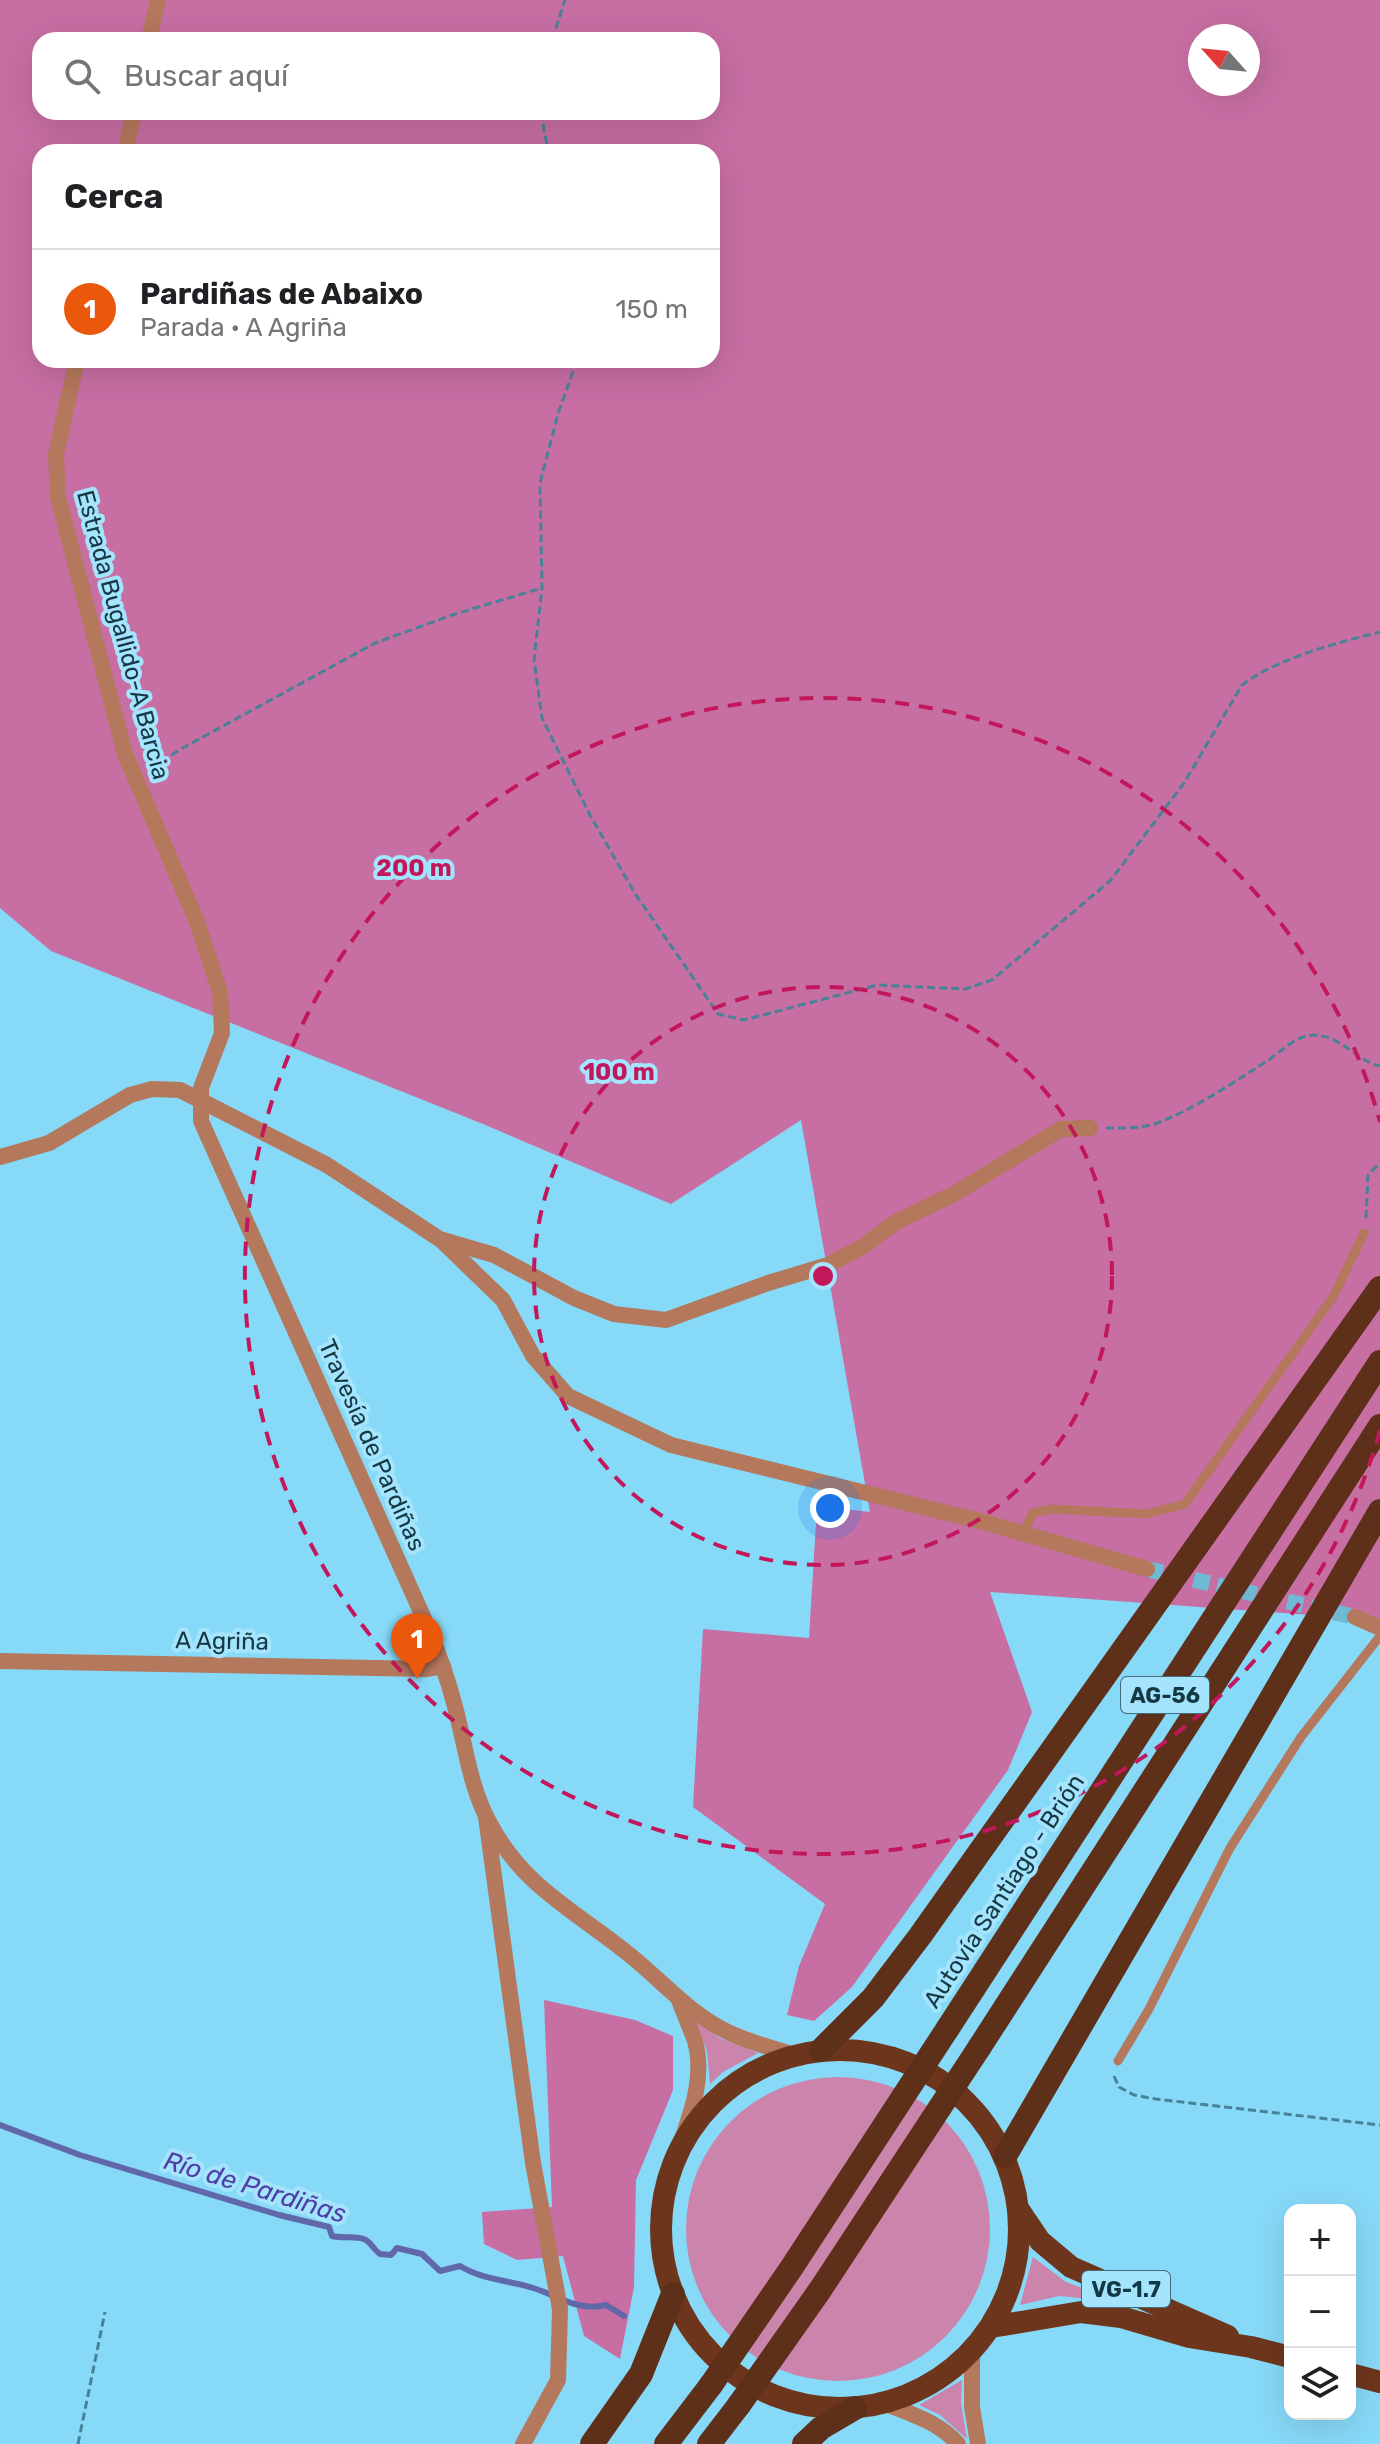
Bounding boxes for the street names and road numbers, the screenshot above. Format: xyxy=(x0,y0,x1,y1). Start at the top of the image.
street label: Estrada Bugallido-A Barcia xyxy=(71,487,175,783)
street label: Travesía de Pardiñas xyxy=(313,1335,431,1555)
street label: A Agriña xyxy=(175,1626,269,1656)
road number: AG-56 xyxy=(1121,1677,1209,1713)
street label: Autovía Santiago - Brión xyxy=(918,1769,1090,2013)
road number: VG-1.7 xyxy=(1082,2271,1170,2307)

